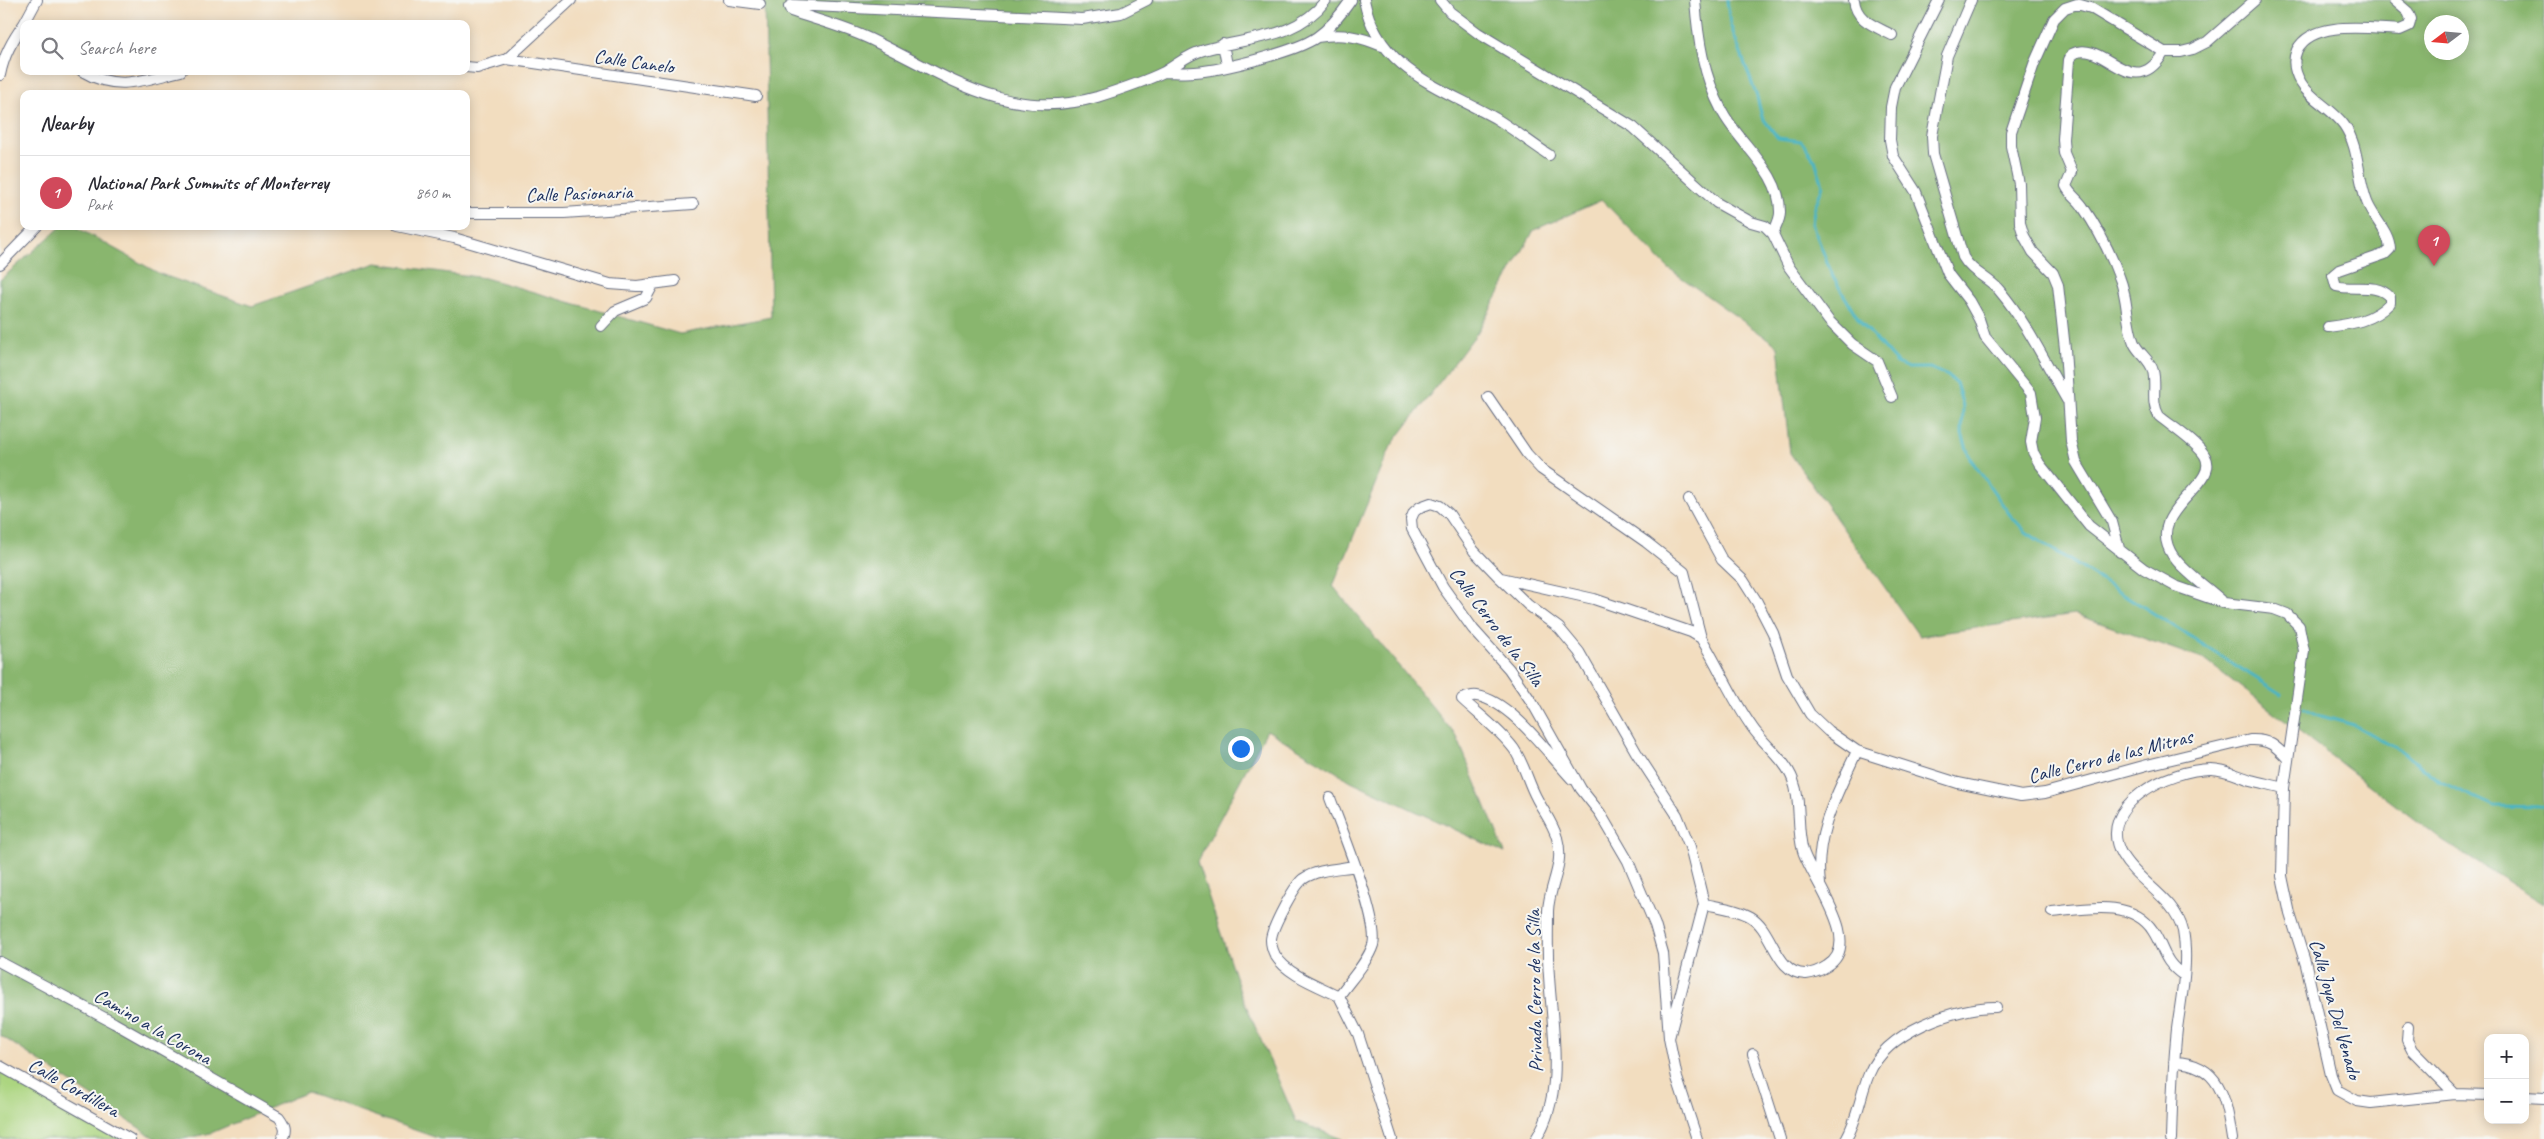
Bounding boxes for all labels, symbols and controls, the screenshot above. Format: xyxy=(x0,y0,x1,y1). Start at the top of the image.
north arrow xyxy=(2424,15,2469,60)
search box xyxy=(20,20,470,75)
icon: search xyxy=(38,34,66,62)
text: Search here xyxy=(78,36,155,60)
street label: Calle Canelo xyxy=(592,44,677,80)
text: Nearby xyxy=(40,110,93,136)
text: National Park Summits of Monterrey xyxy=(87,171,329,195)
street label: Calle Pasionaria xyxy=(525,179,635,208)
text: 1 xyxy=(52,183,60,203)
text: 860 m xyxy=(416,183,450,203)
text: Park xyxy=(87,195,112,215)
pin: 1 xyxy=(2418,225,2450,266)
street label: Calle Cerro de la Silla xyxy=(1444,562,1551,692)
street label: Calle Cerro de las Mitras xyxy=(2026,723,2197,789)
your location xyxy=(1228,736,1254,762)
street label: Privada Cerro de la Silla xyxy=(1521,908,1548,1073)
street label: Calle Joya Del Venado xyxy=(2304,936,2368,1084)
street label: Camino a la Corona xyxy=(90,983,218,1071)
map controls xyxy=(2484,1034,2529,1124)
button: + xyxy=(2484,1034,2529,1079)
street label: Calle Cordillera xyxy=(24,1052,125,1124)
button: − xyxy=(2484,1079,2529,1124)

